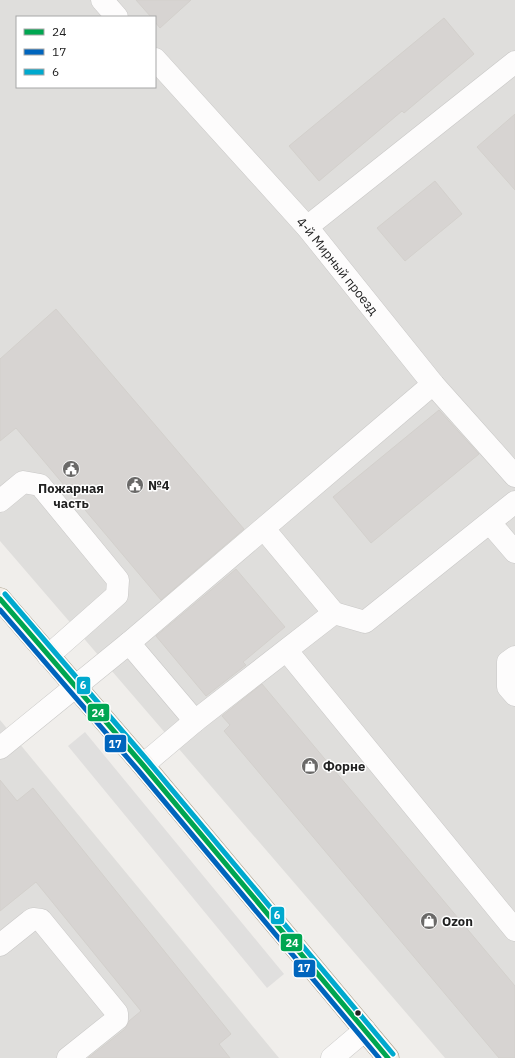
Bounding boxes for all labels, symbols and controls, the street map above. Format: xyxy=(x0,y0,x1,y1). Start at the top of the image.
legend xyxy=(16,16,156,88)
text: 24 xyxy=(52,24,66,39)
text: 17 xyxy=(52,44,66,59)
text: 6 xyxy=(52,64,59,79)
street label: 4-й Мирный проезд xyxy=(293,213,383,318)
public building icon: Пожарная часть xyxy=(61,459,81,479)
public building icon: №4 xyxy=(125,475,145,495)
place label: №4 xyxy=(148,477,170,494)
place label: Пожарная часть xyxy=(38,480,104,512)
line badge: 6 xyxy=(76,676,91,695)
text: 6 xyxy=(80,678,87,692)
line badge: 24 xyxy=(87,703,110,722)
text: 24 xyxy=(91,706,105,720)
line badge: 17 xyxy=(104,734,127,753)
text: 17 xyxy=(108,737,122,751)
shop icon: Форне xyxy=(300,756,320,776)
place label: Форне xyxy=(323,758,365,775)
line badge: 6 xyxy=(270,906,285,925)
text: 6 xyxy=(274,908,281,922)
shop icon: Ozon xyxy=(419,911,439,931)
place label: Ozon xyxy=(442,913,473,930)
line badge: 24 xyxy=(280,933,303,952)
text: 24 xyxy=(285,936,299,950)
line badge: 17 xyxy=(293,959,316,978)
text: 17 xyxy=(297,961,311,975)
unlabelled marker xyxy=(353,1008,363,1018)

